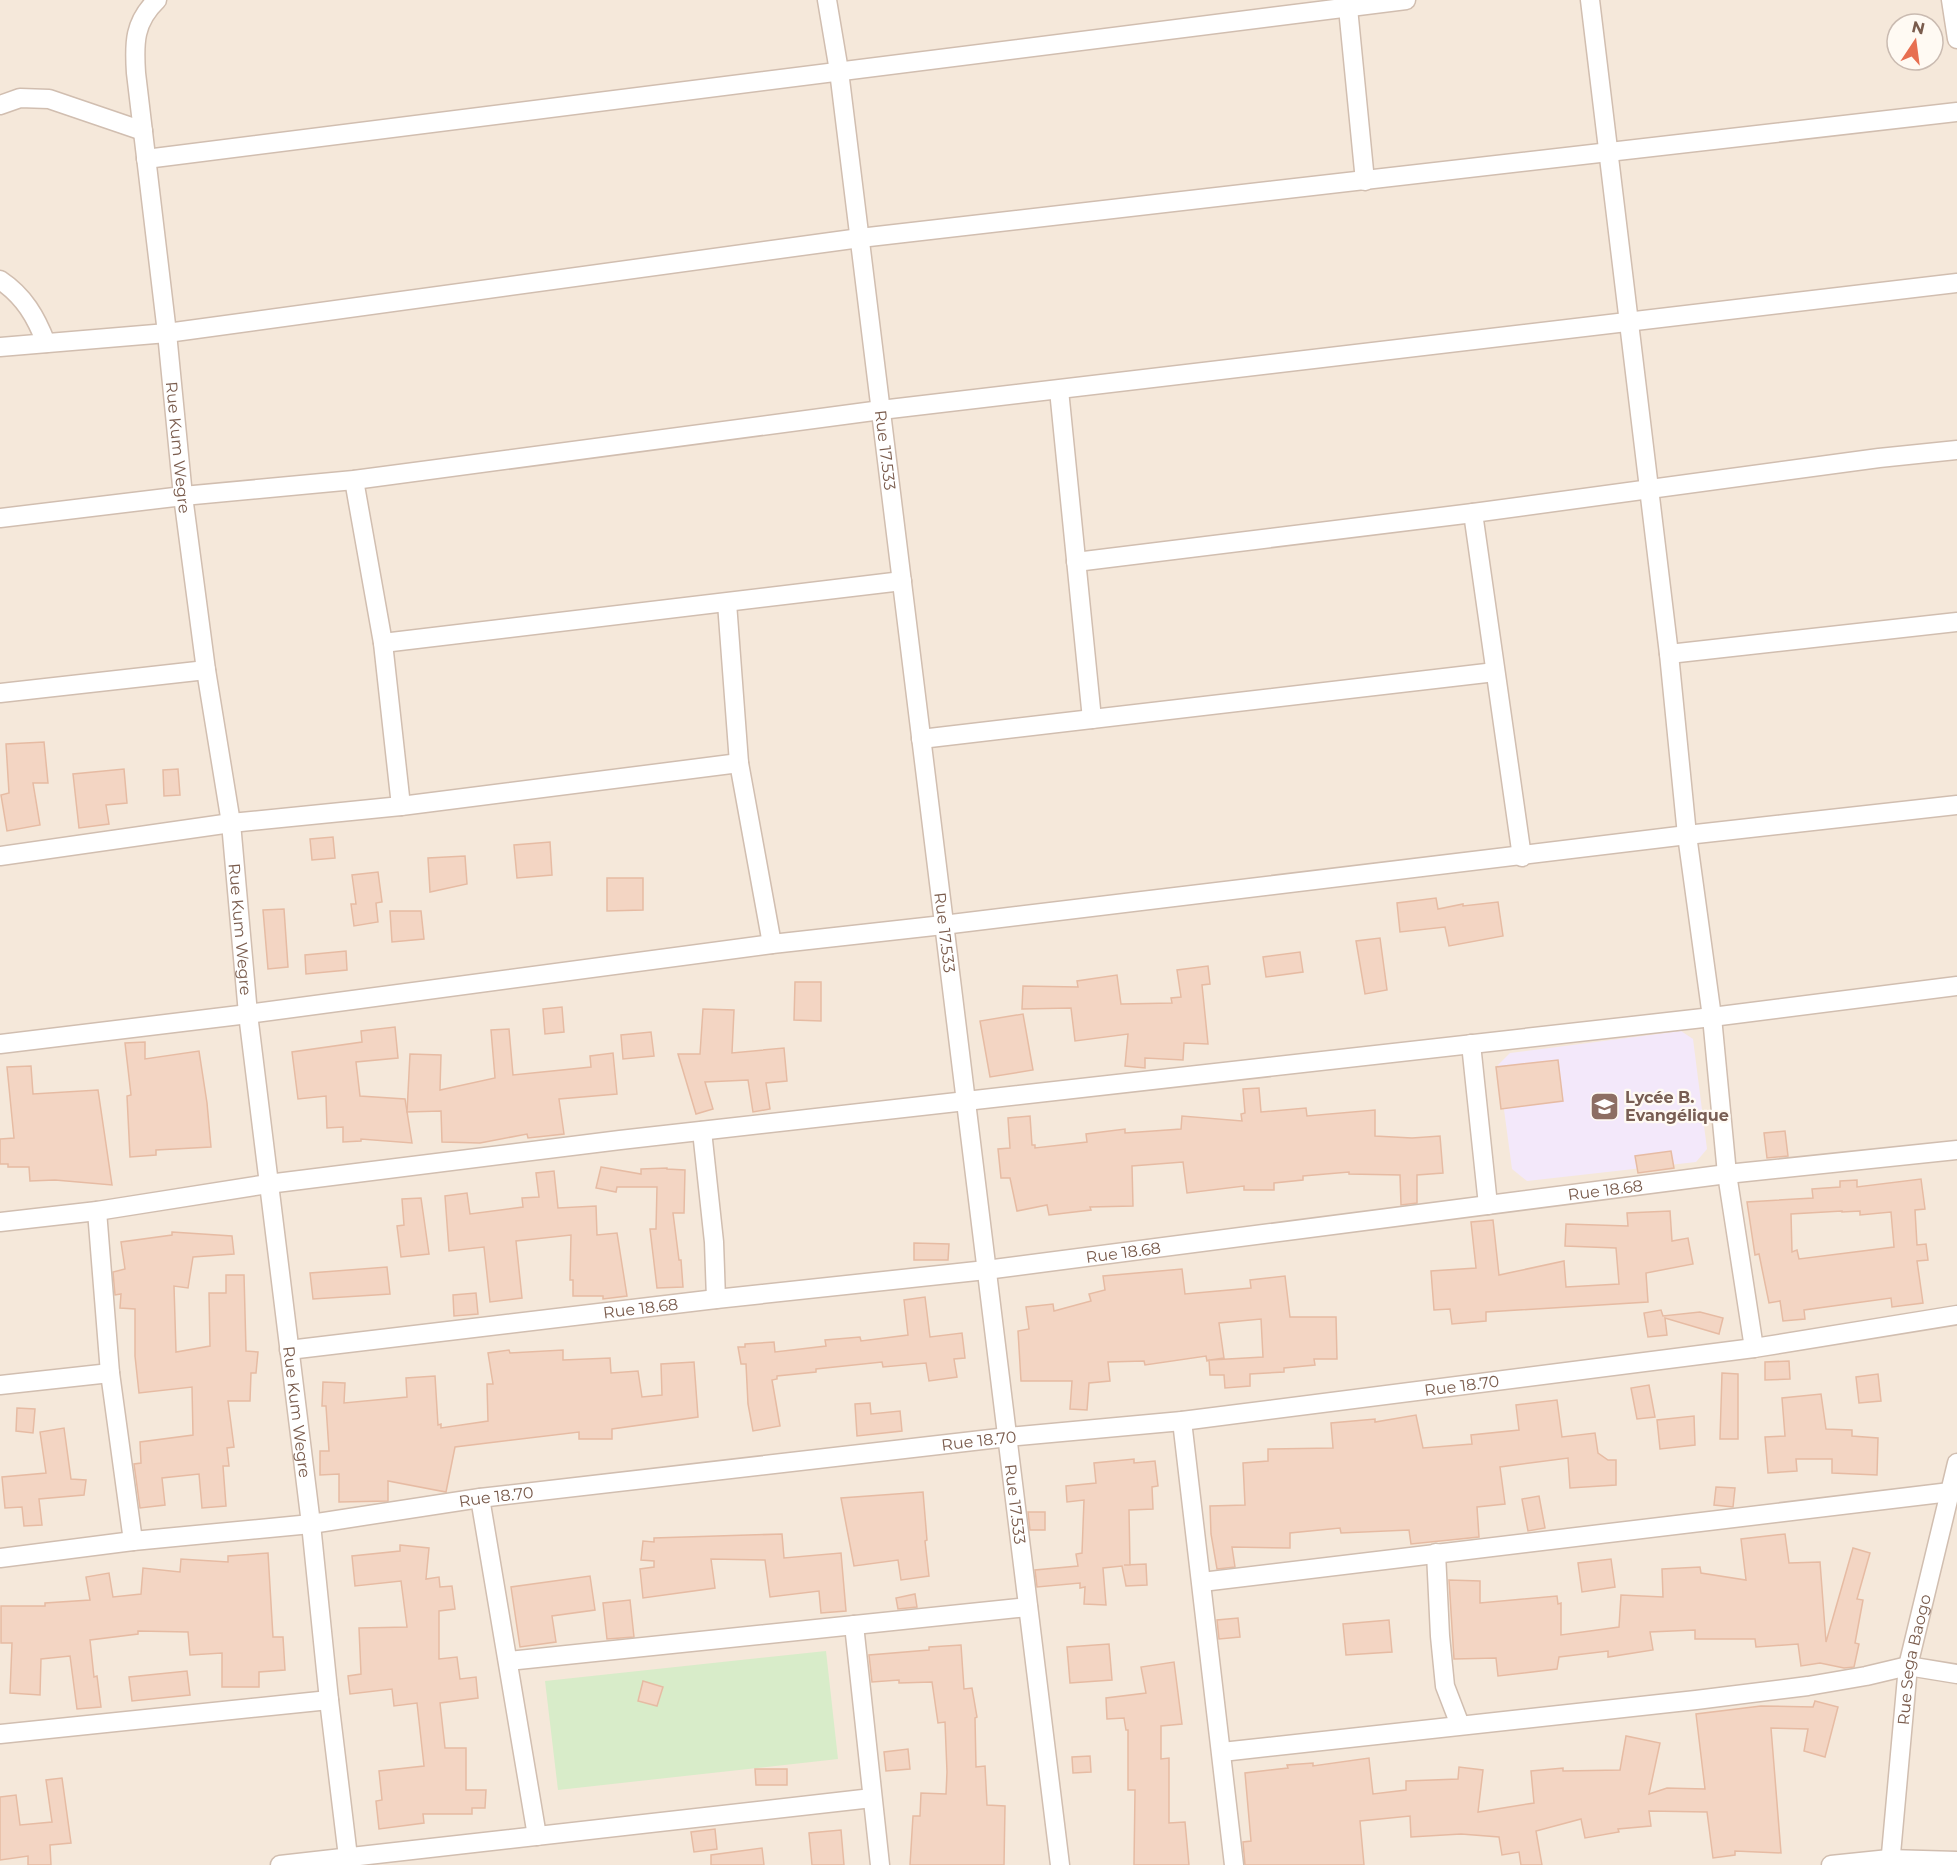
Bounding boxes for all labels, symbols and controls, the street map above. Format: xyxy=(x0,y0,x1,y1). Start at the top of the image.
north arrow xyxy=(1885,12,1945,72)
text: N xyxy=(1910,17,1927,39)
street label: Rue Kum Wegre xyxy=(162,381,194,515)
street label: Rue 17.533 xyxy=(871,409,900,492)
street label: Rue Kum Wegre xyxy=(225,862,255,996)
street label: Rue 17.533 xyxy=(930,891,959,974)
place label: Lycée B. Evangélique xyxy=(1625,1088,1729,1125)
school or university icon: Lycée B. Evangélique xyxy=(1588,1090,1620,1122)
street label: Rue 18.68 xyxy=(1567,1176,1644,1205)
street label: Rue 18.68 xyxy=(1085,1238,1162,1267)
street label: Rue 18.68 xyxy=(602,1295,679,1322)
street label: Rue Kum Wegre xyxy=(279,1345,314,1479)
street label: Rue 18.70 xyxy=(1423,1372,1500,1400)
street label: Rue 18.70 xyxy=(940,1427,1017,1455)
street label: Rue 17.533 xyxy=(1001,1463,1029,1546)
street label: Rue 18.70 xyxy=(457,1483,535,1511)
street label: Rue Sega Baogo xyxy=(1894,1592,1935,1726)

